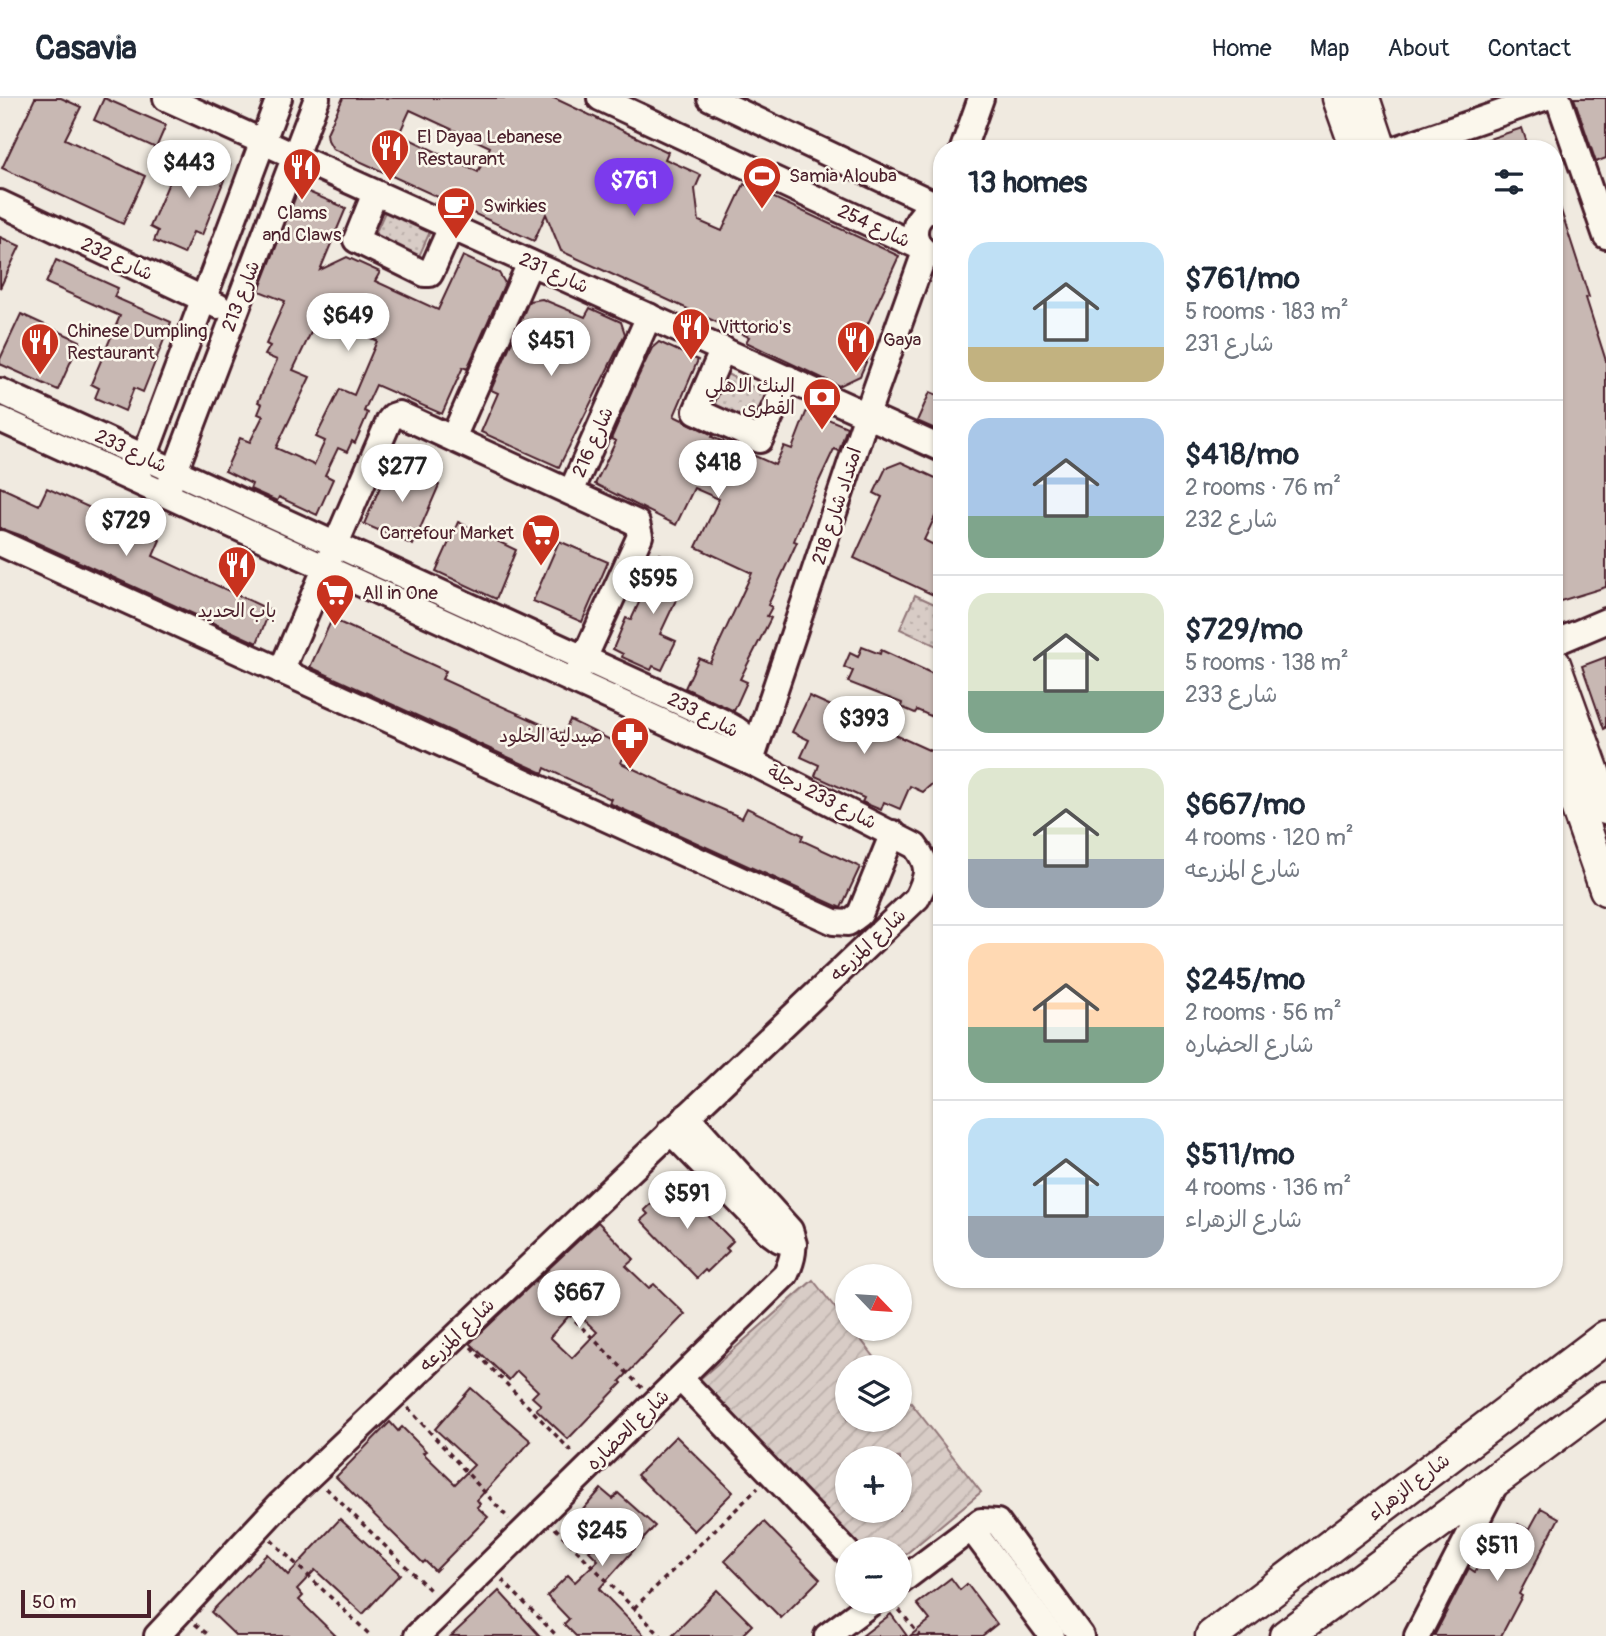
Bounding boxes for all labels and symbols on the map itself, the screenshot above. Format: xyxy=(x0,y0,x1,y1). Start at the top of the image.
place label: El Dayaa Lebanese Restaurant xyxy=(417,125,562,171)
restaurant icon: El Dayaa Lebanese Restaurant xyxy=(369,127,411,182)
pin: $443 xyxy=(148,140,230,200)
restaurant icon: Clams and Claws xyxy=(281,146,323,201)
sports icon: Samia Alouba xyxy=(741,155,783,210)
pin: $761 xyxy=(593,158,675,218)
place label: Samia Alouba xyxy=(789,164,897,188)
cafe icon: Swirkies xyxy=(435,185,477,240)
place label: Swirkies xyxy=(483,194,547,218)
street label: شارع 254 xyxy=(834,199,914,254)
place label: Clams and Claws xyxy=(263,201,342,247)
street label: شارع 232 xyxy=(77,232,157,287)
street label: شارع 231 xyxy=(515,247,592,300)
street label: شارع 213 xyxy=(217,257,266,335)
pin: $649 xyxy=(307,294,389,353)
restaurant icon: Vittorio's xyxy=(670,306,712,361)
place label: Vittorio's xyxy=(718,315,791,339)
pin: $451 xyxy=(510,318,592,378)
place label: Chinese Dumpling Restaurant xyxy=(67,319,208,365)
restaurant icon: Gaya xyxy=(835,319,877,374)
restaurant icon: Chinese Dumpling Restaurant xyxy=(19,321,61,376)
place label: Gaya xyxy=(883,328,922,352)
place label: البنك الاهلي القطرى xyxy=(705,374,795,420)
bank icon: البنك الاهلي القطرى xyxy=(801,376,843,431)
street label: شارع 216 xyxy=(567,403,620,481)
street label: شارع 233 xyxy=(91,424,171,479)
pin: $418 xyxy=(677,440,759,500)
pin: $277 xyxy=(361,444,443,504)
street label: امتداد شارع 218 xyxy=(807,444,868,568)
pin: $729 xyxy=(85,498,167,558)
supermarket icon: Carrefour Market xyxy=(520,512,562,567)
place label: Carrefour Market xyxy=(379,521,514,545)
restaurant icon: باب الحديد xyxy=(216,544,258,599)
pin: $595 xyxy=(612,556,694,616)
supermarket icon: All in One xyxy=(314,572,356,627)
place label: All in One xyxy=(362,581,438,605)
place label: باب الحديد xyxy=(198,599,276,623)
street label: شارع 233 xyxy=(663,687,743,744)
pin: $393 xyxy=(823,696,905,756)
pharmacy icon: صيدلية الخلود xyxy=(609,715,651,770)
place label: صيدلية الخلود xyxy=(499,724,603,748)
street label: شارع 233 دجلة xyxy=(763,759,880,836)
street label: شارع المزرعه xyxy=(825,904,912,987)
pin: $591 xyxy=(646,1172,728,1231)
north arrow xyxy=(835,1264,912,1340)
pin: $667 xyxy=(538,1270,620,1330)
street label: شارع المزرعه xyxy=(414,1293,500,1378)
street label: شارع الحضاره xyxy=(581,1384,675,1476)
street label: شارع الزهراء xyxy=(1363,1448,1455,1526)
pin: $245 xyxy=(561,1508,643,1568)
pin: $511 xyxy=(1456,1524,1538,1583)
scale bar xyxy=(21,1587,150,1619)

